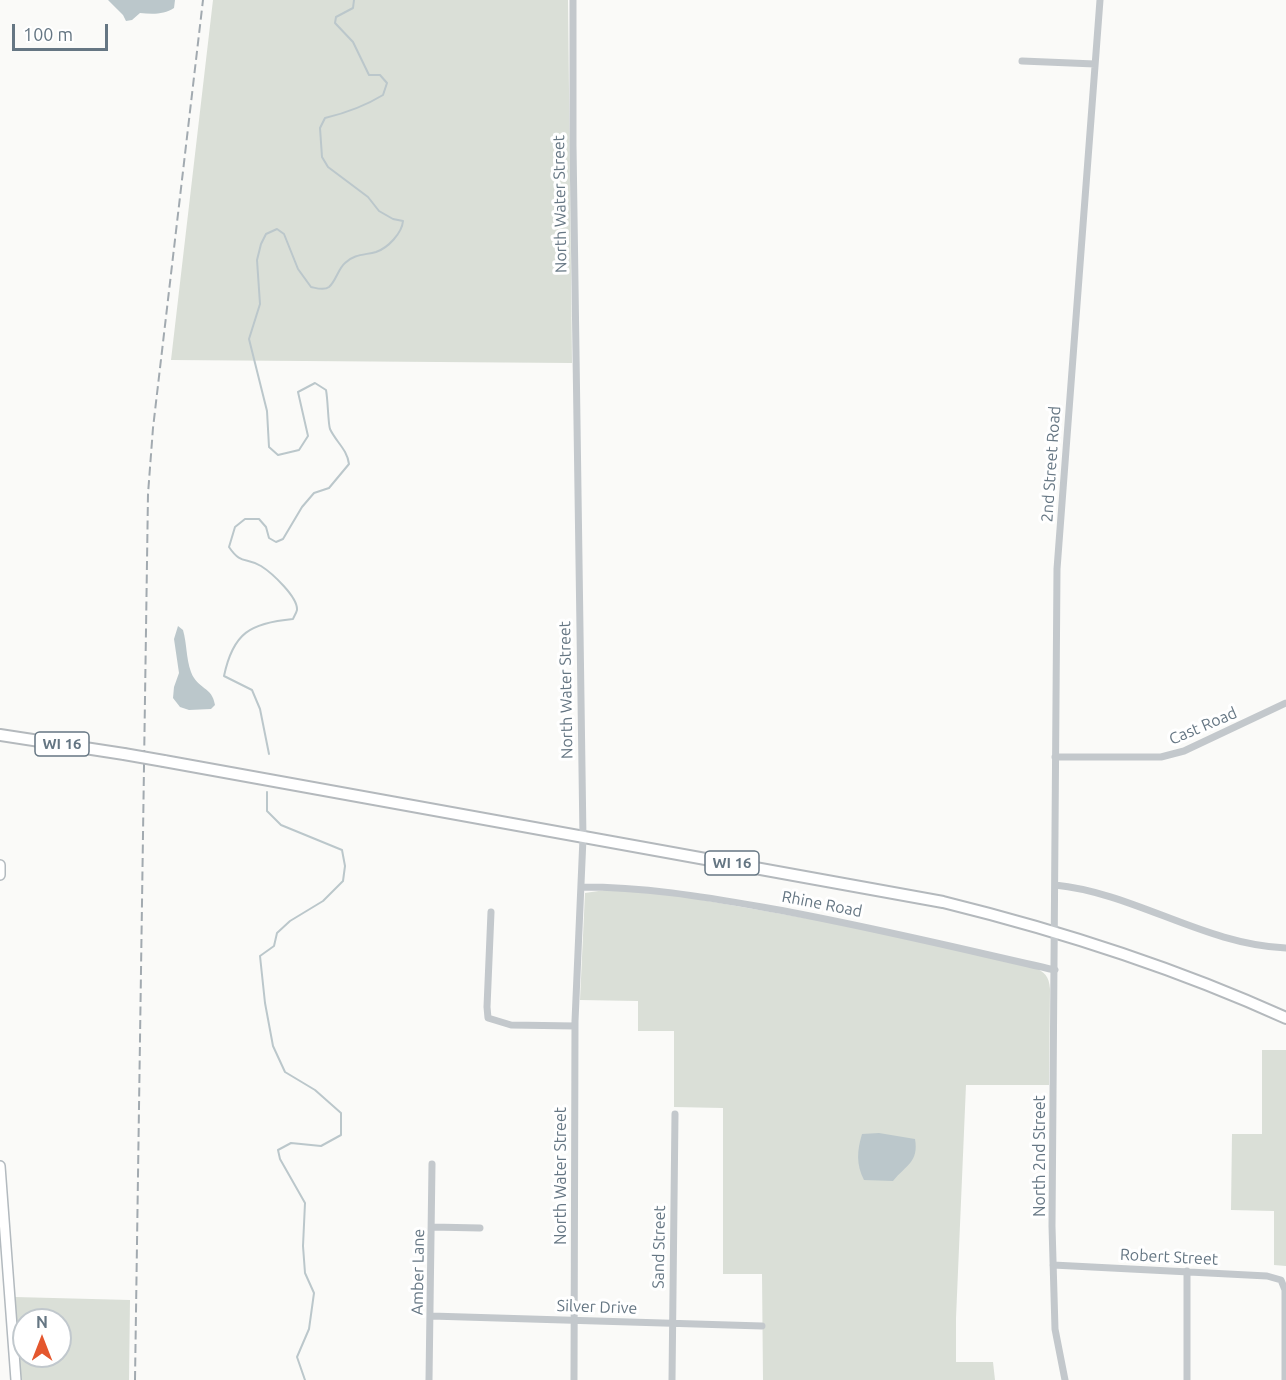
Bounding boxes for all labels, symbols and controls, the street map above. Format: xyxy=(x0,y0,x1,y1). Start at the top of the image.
scale bar xyxy=(15,12,111,50)
text: 100 m xyxy=(23,24,73,44)
street label: North Water Street xyxy=(549,135,571,273)
street label: 2nd Street Road xyxy=(1037,405,1065,523)
street label: North Water Street xyxy=(555,621,577,759)
street label: Cast Road xyxy=(1166,703,1240,749)
road number: WI 16 xyxy=(35,732,89,756)
road number: WI 16 xyxy=(705,851,759,875)
street label: Rhine Road xyxy=(780,887,864,921)
street label: North 2nd Street xyxy=(1030,1095,1050,1217)
street label: North Water Street xyxy=(551,1107,571,1245)
street label: Sand Street xyxy=(649,1205,669,1289)
street label: Amber Lane xyxy=(408,1229,428,1315)
street label: Robert Street xyxy=(1119,1245,1219,1269)
street label: Silver Drive xyxy=(556,1296,638,1318)
north arrow xyxy=(12,1308,72,1368)
text: N xyxy=(36,1313,48,1331)

